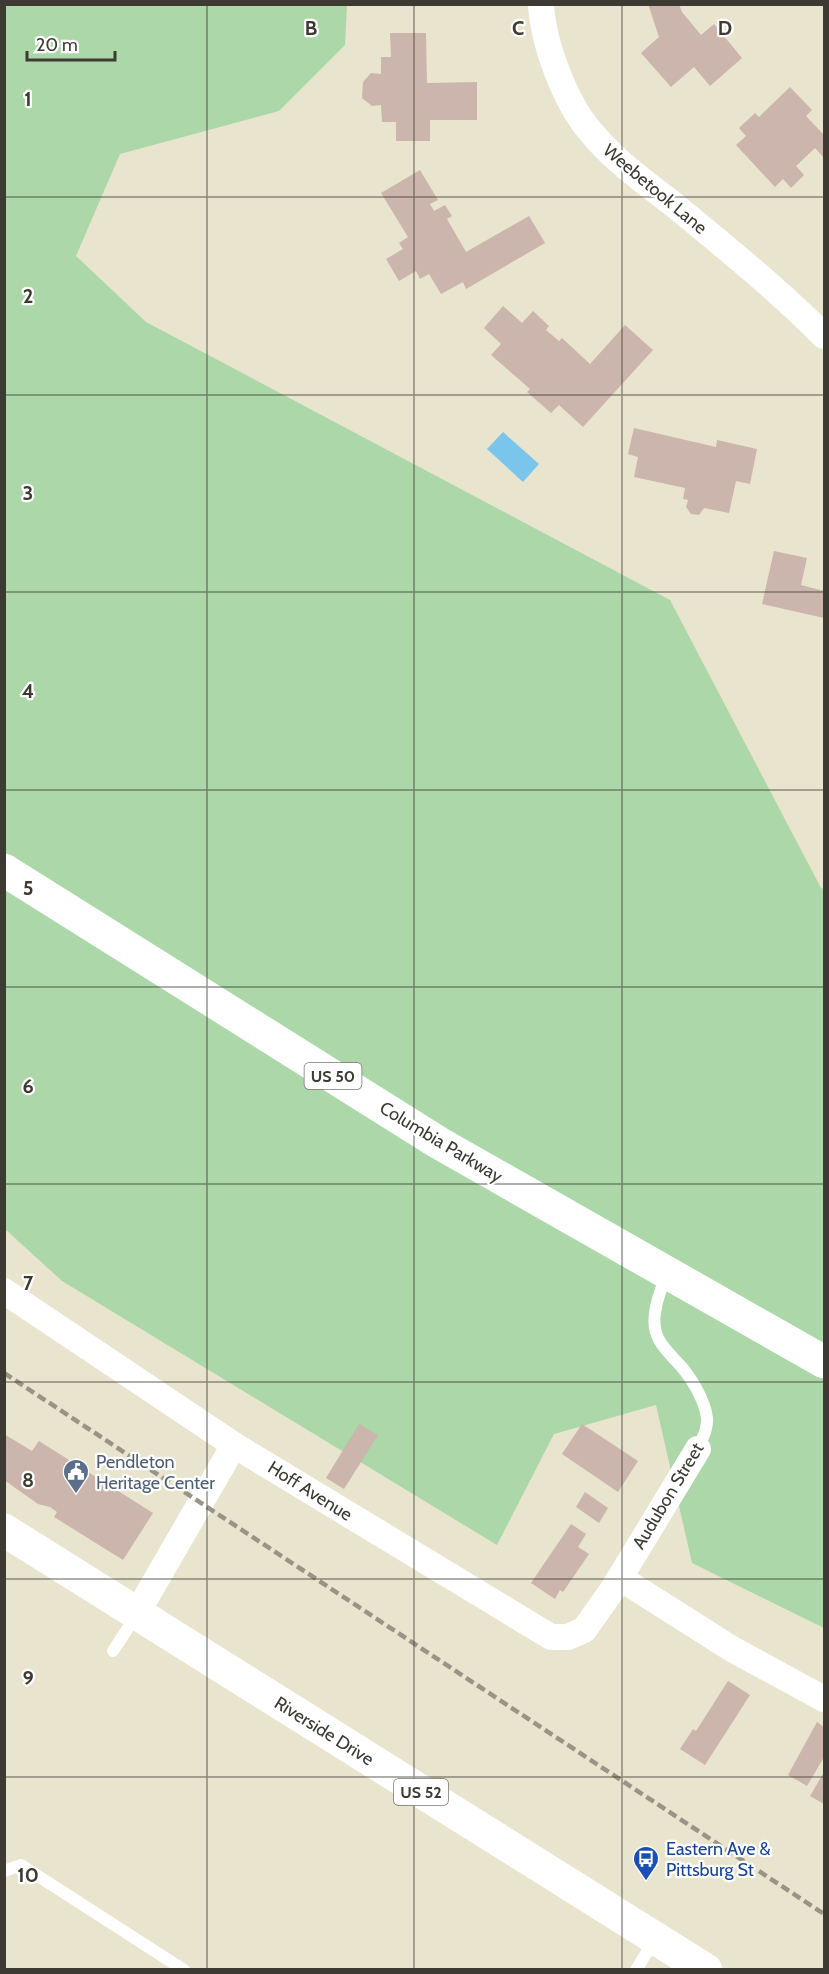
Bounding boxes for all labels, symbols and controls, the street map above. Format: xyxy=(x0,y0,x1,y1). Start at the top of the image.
text: B xyxy=(305,16,317,40)
text: C xyxy=(512,16,524,40)
text: D xyxy=(718,16,732,40)
scale bar xyxy=(27,24,116,62)
text: 20 m xyxy=(36,34,78,56)
text: 1 xyxy=(24,87,32,111)
street label: Weebetook Lane xyxy=(599,139,711,239)
text: 2 xyxy=(23,284,33,308)
text: 3 xyxy=(23,481,33,505)
text: 4 xyxy=(22,679,34,703)
text: 5 xyxy=(23,876,33,900)
road number: US 50 xyxy=(304,1063,362,1089)
text: 6 xyxy=(22,1074,34,1098)
street label: Columbia Parkway xyxy=(376,1097,506,1187)
text: 7 xyxy=(23,1271,34,1295)
street label: Audubon Street xyxy=(628,1439,708,1553)
place label: Pendleton Heritage Center xyxy=(96,1451,215,1494)
street label: Hoff Avenue xyxy=(264,1456,356,1526)
public building icon: Pendleton Heritage Center xyxy=(61,1457,91,1495)
text: 8 xyxy=(22,1468,34,1492)
text: 9 xyxy=(22,1666,34,1690)
street label: Riverside Drive xyxy=(270,1692,378,1770)
road number: US 52 xyxy=(394,1779,448,1805)
place label: Eastern Ave & Pittsburg St xyxy=(666,1838,771,1881)
bus stop icon: Eastern Ave & Pittsburg St xyxy=(631,1844,661,1882)
text: 10 xyxy=(17,1863,39,1887)

